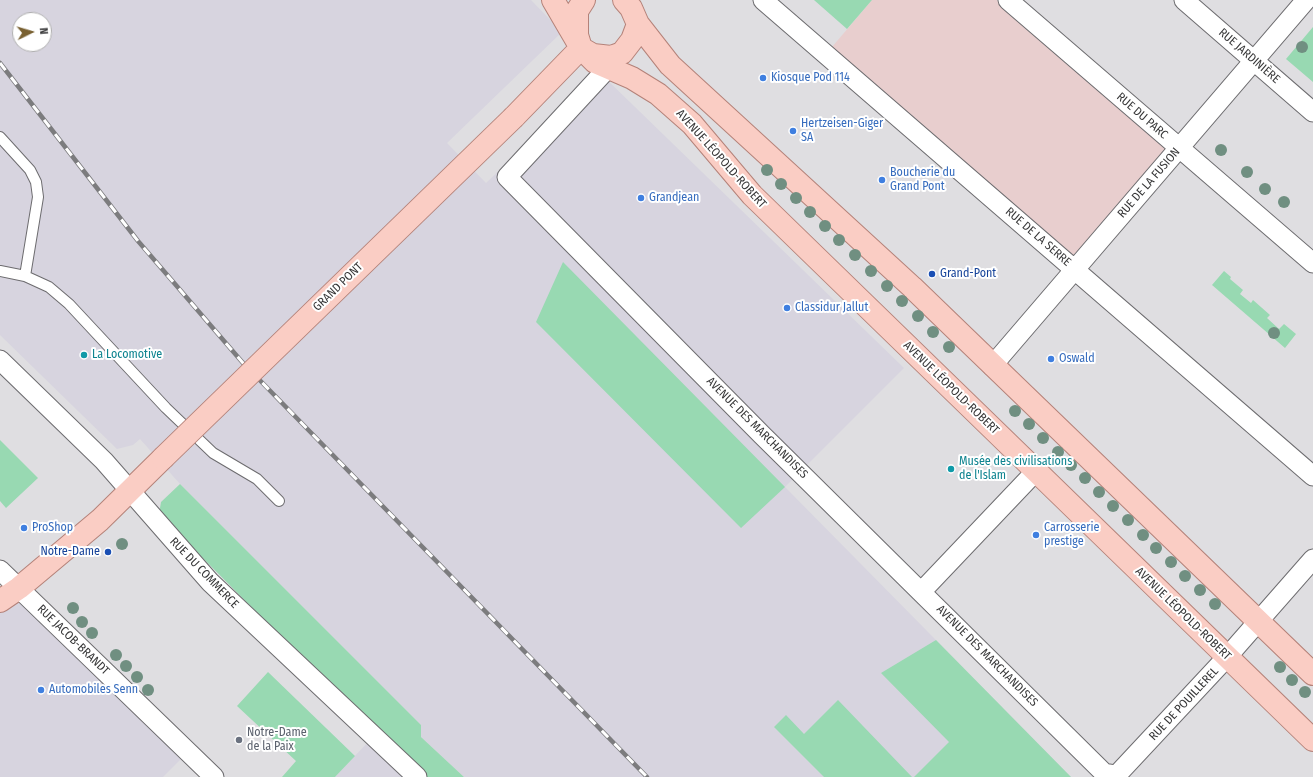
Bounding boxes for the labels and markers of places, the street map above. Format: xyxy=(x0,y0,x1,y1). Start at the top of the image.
place label: Kiosque Pod 114 xyxy=(771,71,850,85)
marker: Kiosque Pod 114 xyxy=(758,73,768,83)
place label: Hertzeisen-Giger SA xyxy=(801,117,883,145)
marker: Hertzeisen-Giger SA xyxy=(788,126,798,136)
place label: Boucherie du Grand Pont xyxy=(890,166,955,194)
marker: Boucherie du Grand Pont xyxy=(877,175,887,185)
place label: Grandjean xyxy=(649,191,699,205)
marker: Grandjean xyxy=(636,193,646,203)
place label: Grand-Pont xyxy=(940,267,996,281)
marker: Grand-Pont xyxy=(927,269,937,279)
place label: Classidur Jallut xyxy=(795,301,868,315)
marker: Classidur Jallut xyxy=(782,303,792,313)
place label: La Locomotive xyxy=(92,348,162,362)
marker: La Locomotive xyxy=(79,350,89,360)
place label: Oswald xyxy=(1059,352,1095,366)
marker: Oswald xyxy=(1046,354,1056,364)
place label: Musée des civilisations de l'Islam xyxy=(959,455,1072,483)
marker: Musée des civilisations de l'Islam xyxy=(946,464,956,474)
place label: ProShop xyxy=(32,521,73,535)
place label: Carrosserie prestige xyxy=(1044,521,1099,549)
marker: ProShop xyxy=(19,523,29,533)
marker: Carrosserie prestige xyxy=(1031,530,1041,540)
place label: Notre-Dame xyxy=(40,545,100,559)
marker: Notre-Dame xyxy=(103,547,113,557)
place label: Automobiles Senn xyxy=(49,683,138,697)
marker: Automobiles Senn xyxy=(36,685,46,695)
place label: Notre-Dame de la Paix xyxy=(247,726,307,754)
marker: Notre-Dame de la Paix xyxy=(234,735,244,745)

